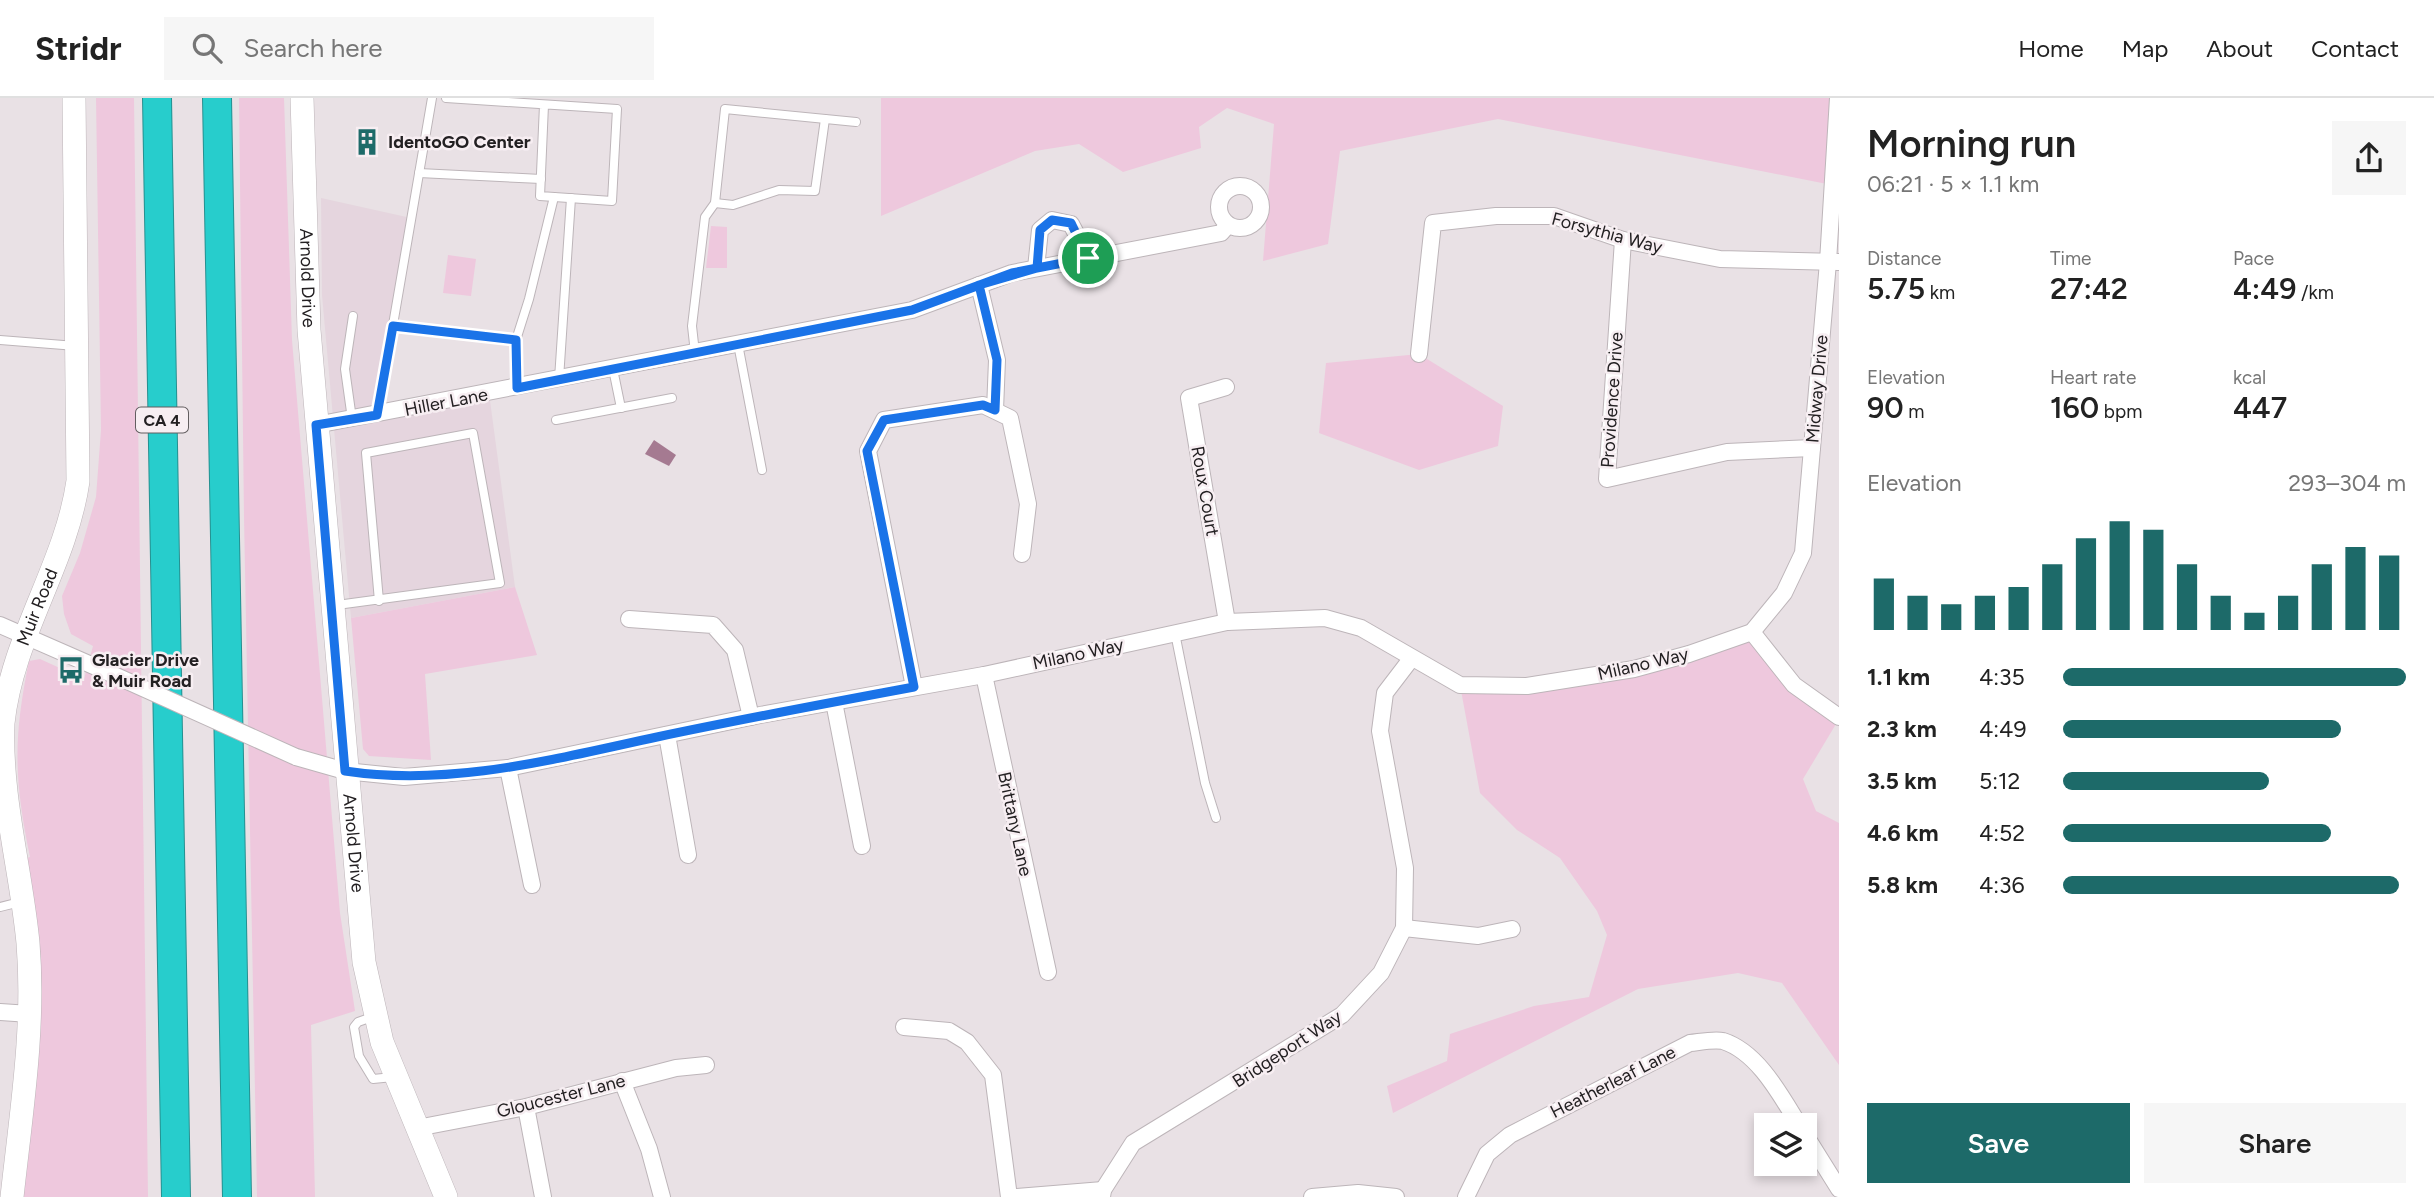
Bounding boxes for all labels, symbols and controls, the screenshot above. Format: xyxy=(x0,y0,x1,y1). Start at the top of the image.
search box xyxy=(164,17,654,80)
text: Stridr xyxy=(35,29,122,68)
icon: search xyxy=(188,29,226,67)
text: Search here xyxy=(244,32,383,64)
text: Home xyxy=(2018,34,2084,63)
text: Map xyxy=(2122,34,2168,63)
text: About xyxy=(2206,34,2273,63)
text: Contact xyxy=(2311,34,2399,63)
text: Morning run xyxy=(1867,121,2076,167)
button: share xyxy=(2332,121,2406,195)
building icon: IdentoGO Center xyxy=(352,127,382,157)
place label: IdentoGO Center xyxy=(388,131,531,153)
text: 06:21 · 5 × 1.1 km xyxy=(1867,170,2039,198)
street label: Forsythia Way xyxy=(1549,208,1665,258)
street label: Arnold Drive xyxy=(295,228,320,328)
pin xyxy=(1058,228,1118,288)
icon: arrive xyxy=(1069,239,1107,277)
text: Distance xyxy=(1867,247,1941,270)
text: Time xyxy=(2050,247,2091,270)
text: Pace xyxy=(2233,247,2274,270)
text: 5.75 xyxy=(1867,270,1925,307)
text: 27:42 xyxy=(2050,270,2128,307)
text: 4:49 xyxy=(2233,270,2296,307)
text: km xyxy=(1925,281,1955,304)
text: /km xyxy=(2296,281,2334,304)
street label: Providence Drive xyxy=(1596,331,1628,469)
street label: Midway Drive xyxy=(1801,334,1833,444)
text: Elevation xyxy=(1867,366,1945,389)
text: Heart rate xyxy=(2050,366,2136,389)
text: kcal xyxy=(2233,366,2266,389)
street label: Hiller Lane xyxy=(402,383,490,421)
text: 90 xyxy=(1867,389,1904,426)
text: 160 xyxy=(2050,389,2099,426)
text: 447 xyxy=(2233,389,2287,426)
text: m xyxy=(1904,400,1924,423)
text: bpm xyxy=(2099,400,2142,423)
road number: CA 4 xyxy=(136,408,188,432)
street label: Roux Court xyxy=(1186,444,1224,538)
text: Elevation xyxy=(1867,469,1962,497)
text: 293–304 m xyxy=(2288,469,2406,497)
street label: Muir Road xyxy=(12,565,63,649)
street label: Milano Way xyxy=(1030,634,1126,674)
street label: Milano Way xyxy=(1595,643,1691,685)
place label: Glacier Drive & Muir Road xyxy=(92,649,199,692)
bus stop icon: Glacier Drive & Muir Road xyxy=(56,655,86,685)
text: 1.1 km xyxy=(1867,663,1930,691)
text: 4:35 xyxy=(1979,663,2025,691)
text: 2.3 km xyxy=(1867,715,1937,743)
text: 4:49 xyxy=(1979,715,2026,743)
text: 3.5 km xyxy=(1867,767,1937,795)
text: 5:12 xyxy=(1979,767,2020,795)
street label: Brittany Lane xyxy=(993,770,1037,878)
street label: Arnold Drive xyxy=(338,792,369,894)
text: 4.6 km xyxy=(1867,819,1939,847)
text: 4:52 xyxy=(1979,819,2025,847)
text: 5.8 km xyxy=(1867,871,1938,899)
text: 4:36 xyxy=(1979,871,2025,899)
street label: Bridgeport Way xyxy=(1228,1005,1346,1092)
street label: Heatherleaf Lane xyxy=(1547,1041,1680,1123)
street label: Gloucester Lane xyxy=(494,1069,628,1123)
button: Save xyxy=(1867,1103,2130,1183)
button: Share xyxy=(2144,1103,2406,1183)
map controls xyxy=(1754,1113,1817,1176)
button: layers xyxy=(1754,1113,1817,1176)

